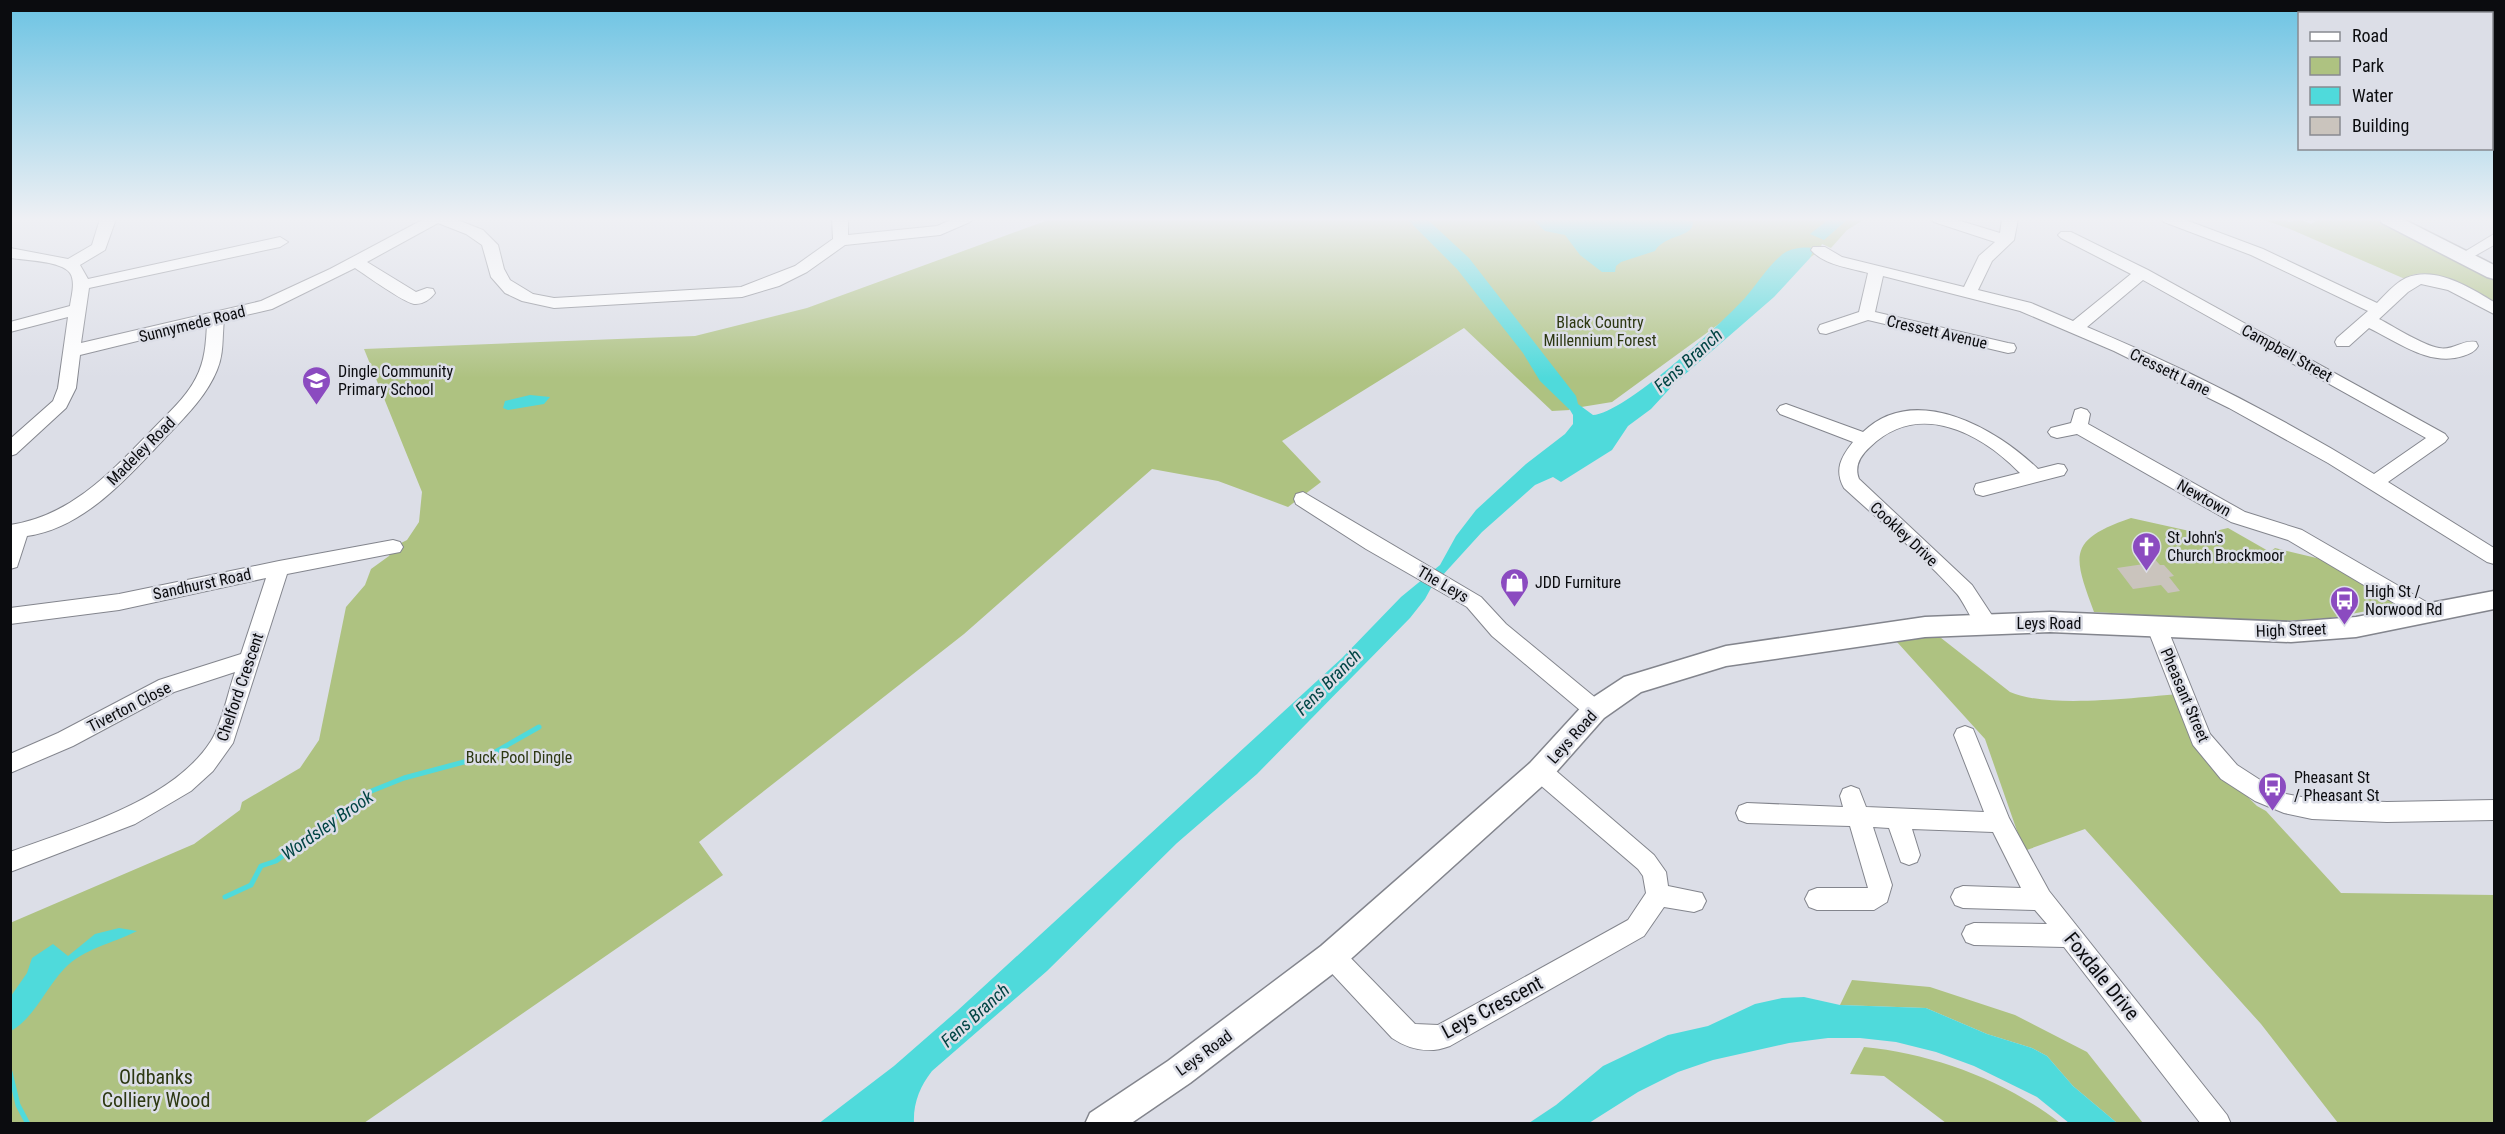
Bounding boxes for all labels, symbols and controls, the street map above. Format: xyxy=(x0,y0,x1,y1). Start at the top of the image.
legend xyxy=(2298,12,2493,150)
text: Road xyxy=(2352,25,2388,46)
text: Park xyxy=(2352,55,2384,76)
text: Water xyxy=(2352,85,2394,106)
text: Building xyxy=(2352,115,2409,136)
street label: Sunnymede Road xyxy=(137,302,247,346)
street label: Cressett Avenue xyxy=(1885,311,1989,353)
park label: Black Country Millennium Forest xyxy=(1543,313,1657,350)
street label: Campbell Street xyxy=(2238,320,2336,386)
water label: Fens Branch xyxy=(1649,324,1727,396)
street label: Cressett Lane xyxy=(2127,344,2213,400)
place label: Dingle Community Primary School xyxy=(338,362,453,399)
school or university icon: Dingle Community Primary School xyxy=(301,364,333,406)
street label: Madeley Road xyxy=(103,413,179,489)
street label: Newtown xyxy=(2174,475,2234,521)
street label: Cookley Drive xyxy=(1866,498,1942,570)
place label: St John's Church Brockmoor xyxy=(2167,528,2284,565)
church icon: St John's Church Brockmoor xyxy=(2130,530,2162,572)
street label: The Leys xyxy=(1414,562,1472,606)
street label: Sandhurst Road xyxy=(151,564,253,604)
shop icon: JDD Furniture xyxy=(1498,566,1530,608)
place label: JDD Furniture xyxy=(1535,573,1621,592)
place label: High St / Norwood Rd xyxy=(2365,582,2442,619)
bus stop icon: High St / Norwood Rd xyxy=(2328,584,2360,626)
street label: Leys Road xyxy=(2017,614,2081,633)
street label: High Street xyxy=(2256,619,2327,641)
street label: Chelford Crescent xyxy=(213,630,268,744)
water label: Fens Branch xyxy=(1291,645,1365,719)
street label: Pheasant Street xyxy=(2157,645,2213,745)
street label: Tiverton Close xyxy=(84,678,174,736)
street label: Leys Road xyxy=(1543,707,1601,767)
park label: Buck Pool Dingle xyxy=(466,748,572,767)
place label: Pheasant St / Pheasant St xyxy=(2294,768,2380,805)
bus stop icon: Pheasant St / Pheasant St xyxy=(2257,770,2289,812)
water label: Wordsley Brook xyxy=(277,785,378,864)
street label: Foxdale Drive xyxy=(2059,927,2145,1025)
street label: Leys Crescent xyxy=(1437,970,1547,1044)
water label: Fens Branch xyxy=(936,979,1014,1051)
street label: Leys Road xyxy=(1172,1026,1236,1080)
park label: Oldbanks Colliery Wood xyxy=(102,1065,210,1112)

